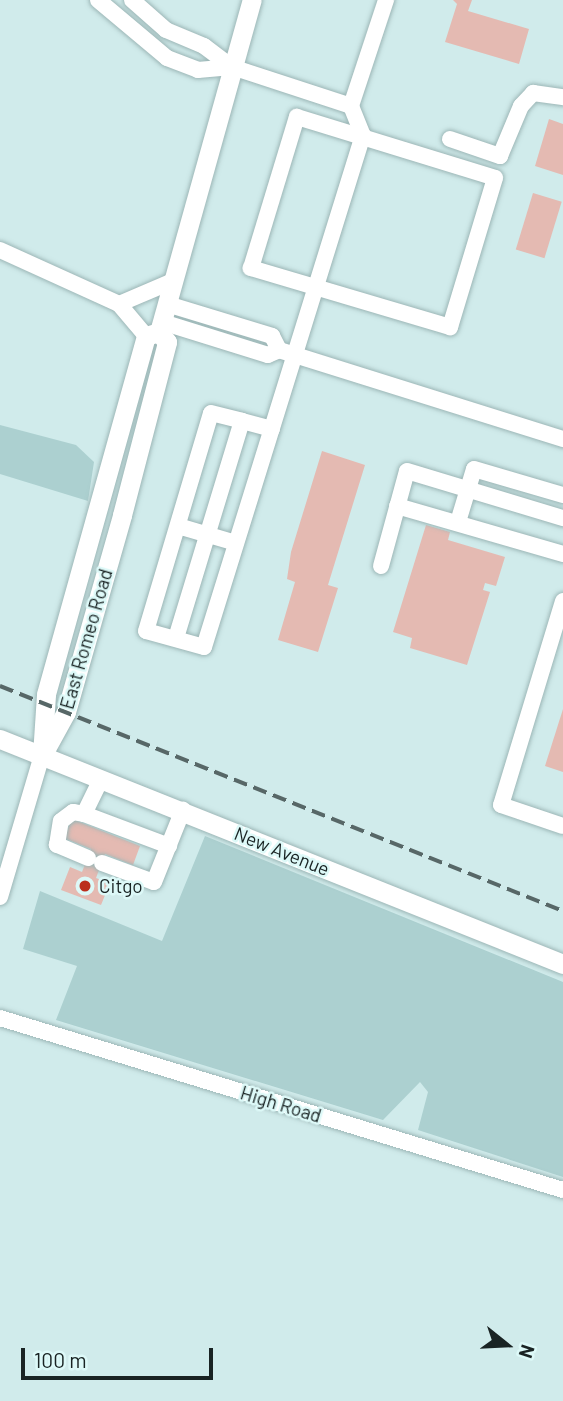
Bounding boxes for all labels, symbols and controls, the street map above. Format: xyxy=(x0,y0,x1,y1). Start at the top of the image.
street label: East Romeo Road xyxy=(55,566,117,712)
street label: New Avenue xyxy=(231,822,333,880)
place label: Citgo xyxy=(99,875,143,897)
marker: Citgo xyxy=(77,878,93,894)
street label: High Road xyxy=(238,1081,324,1127)
north arrow xyxy=(472,1310,542,1380)
scale bar xyxy=(24,1334,217,1378)
text: N xyxy=(515,1342,540,1361)
text: 100 m xyxy=(34,1347,87,1372)

